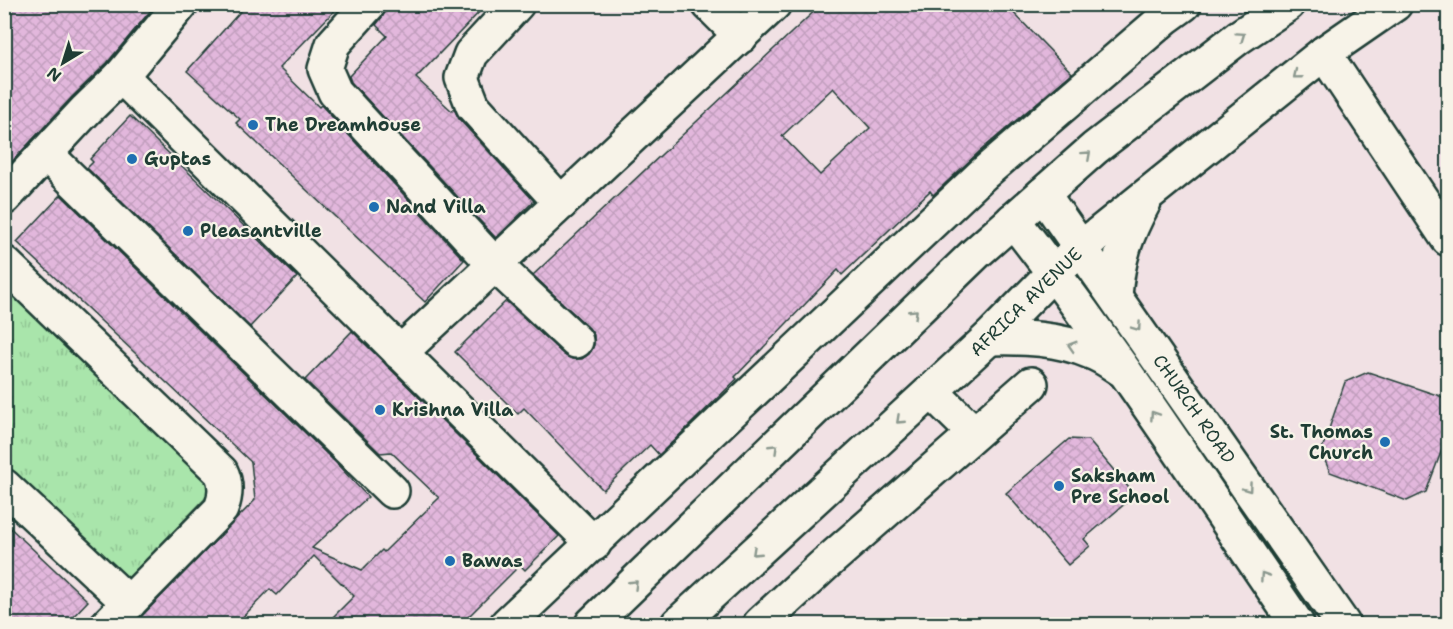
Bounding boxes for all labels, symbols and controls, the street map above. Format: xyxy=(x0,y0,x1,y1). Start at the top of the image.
one-way arrow xyxy=(1235,32,1246,43)
north arrow xyxy=(33,33,93,93)
text: N xyxy=(43,62,66,87)
one-way arrow xyxy=(1292,68,1303,79)
place label: The Dreamhouse xyxy=(265,113,421,137)
marker: The Dreamhouse xyxy=(246,118,260,132)
place label: Guptas xyxy=(144,147,211,171)
one-way arrow xyxy=(1080,151,1090,162)
marker: Guptas xyxy=(125,152,139,166)
place label: Nand Villa xyxy=(386,195,486,219)
marker: Nand Villa xyxy=(367,200,381,214)
place label: Pleasantville xyxy=(200,219,322,243)
marker: Pleasantville xyxy=(181,224,195,238)
street label: AFRICA AVENUE xyxy=(965,242,1087,362)
one-way arrow xyxy=(907,309,918,320)
one-way arrow xyxy=(1130,321,1141,332)
one-way arrow xyxy=(1067,340,1078,353)
street label: CHURCH ROAD xyxy=(1147,350,1241,468)
place label: Krishna Villa xyxy=(392,398,514,422)
marker: Krishna Villa xyxy=(373,403,387,417)
one-way arrow xyxy=(1150,411,1161,422)
one-way arrow xyxy=(896,413,906,424)
place label: St. Thomas Church xyxy=(1270,420,1373,465)
marker: St. Thomas Church xyxy=(1378,435,1392,449)
one-way arrow xyxy=(766,445,777,456)
place label: Saksham Pre School xyxy=(1071,464,1169,509)
marker: Saksham Pre School xyxy=(1052,479,1066,493)
one-way arrow xyxy=(1241,481,1252,492)
one-way arrow xyxy=(752,545,763,556)
place label: Bawas xyxy=(462,549,523,573)
marker: Bawas xyxy=(443,554,457,568)
one-way arrow xyxy=(1260,572,1271,583)
one-way arrow xyxy=(627,580,637,591)

